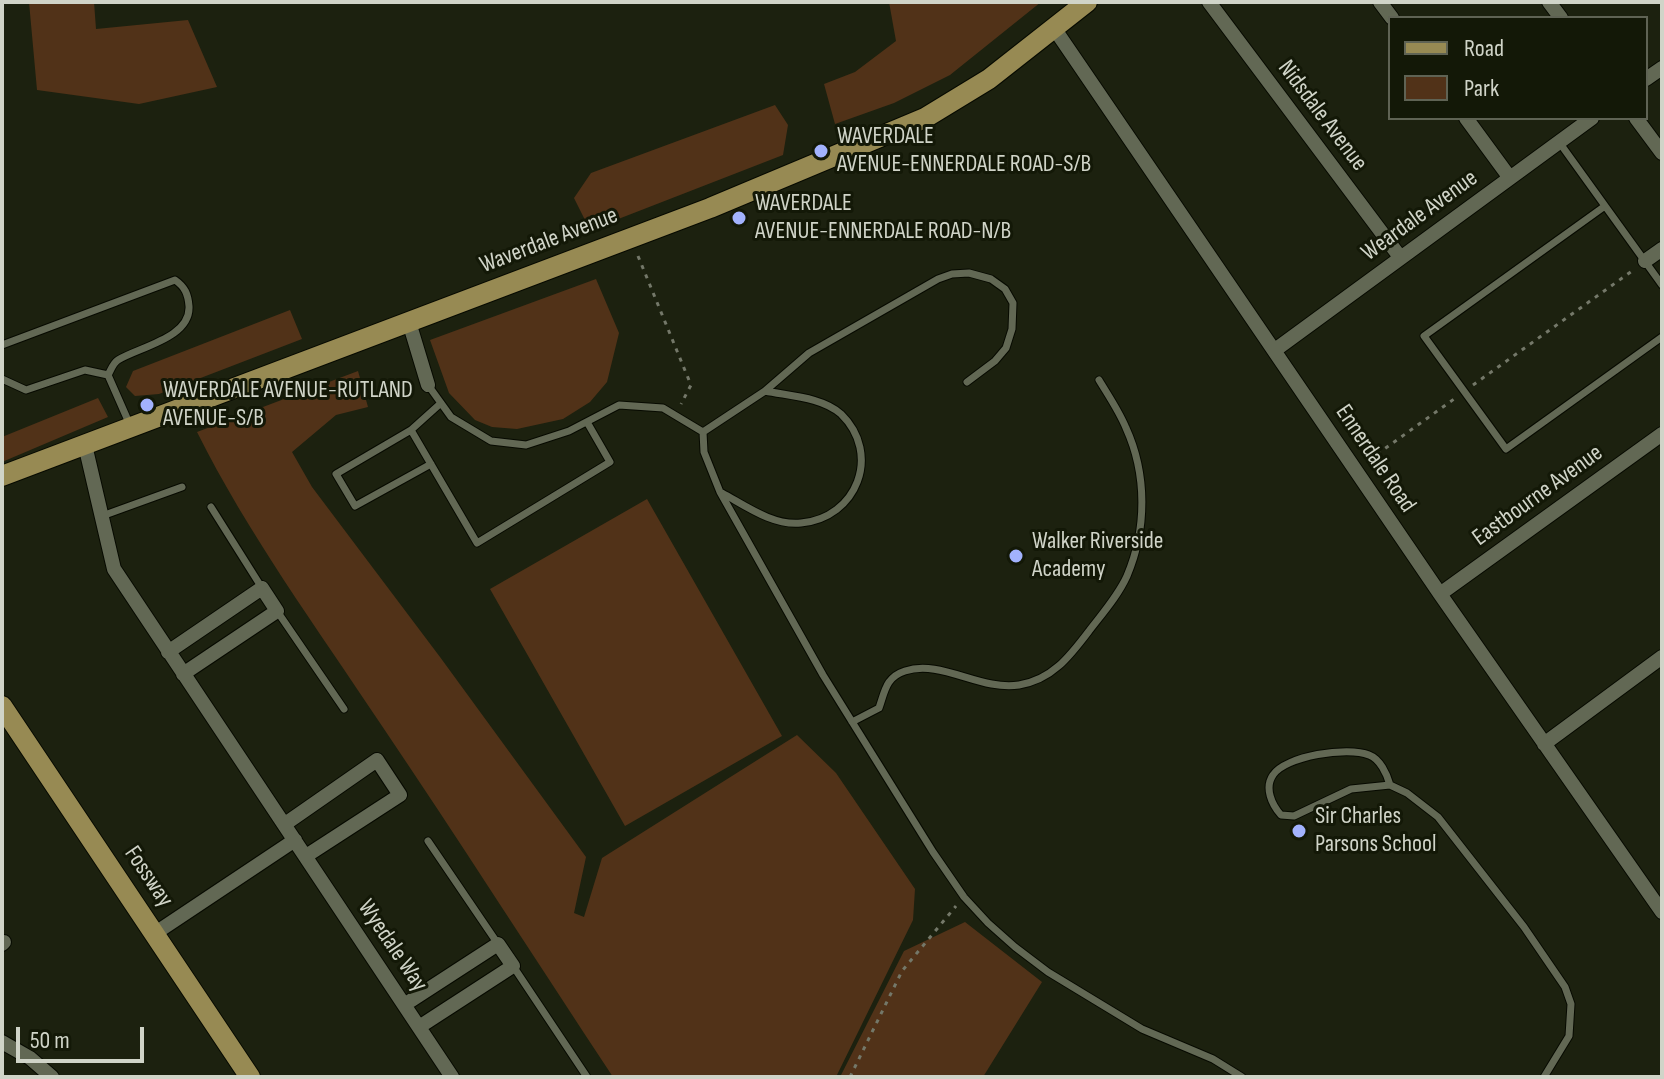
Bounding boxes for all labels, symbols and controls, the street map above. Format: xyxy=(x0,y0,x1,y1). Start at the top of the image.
legend xyxy=(1388,16,1648,120)
text: Road xyxy=(1464,34,1504,63)
street label: Nidsdale Avenue xyxy=(1271,55,1373,177)
text: Park xyxy=(1464,74,1499,103)
place label: WAVERDALE AVENUE-ENNERDALE ROAD-S/B xyxy=(837,123,1091,179)
marker: WAVERDALE AVENUE-ENNERDALE ROAD-S/B xyxy=(812,142,830,160)
street label: Weardale Avenue xyxy=(1356,164,1484,268)
place label: WAVERDALE AVENUE-ENNERDALE ROAD-N/B xyxy=(755,190,1011,246)
street label: Waverdale Avenue xyxy=(476,202,622,280)
marker: WAVERDALE AVENUE-ENNERDALE ROAD-N/B xyxy=(730,209,748,227)
place label: WAVERDALE AVENUE-RUTLAND AVENUE-S/B xyxy=(163,377,413,433)
marker: WAVERDALE AVENUE-RUTLAND AVENUE-S/B xyxy=(138,396,156,414)
street label: Ennerdale Road xyxy=(1328,400,1422,518)
street label: Eastbourne Avenue xyxy=(1467,439,1609,553)
place label: Walker Riverside Academy xyxy=(1032,528,1163,584)
marker: Walker Riverside Academy xyxy=(1007,547,1025,565)
place label: Sir Charles Parsons School xyxy=(1315,803,1436,859)
marker: Sir Charles Parsons School xyxy=(1290,822,1308,840)
street label: Fossway xyxy=(117,841,179,913)
street label: Wyedale Way xyxy=(351,895,433,997)
scale bar xyxy=(20,1011,148,1061)
text: 50 m xyxy=(30,1026,70,1055)

